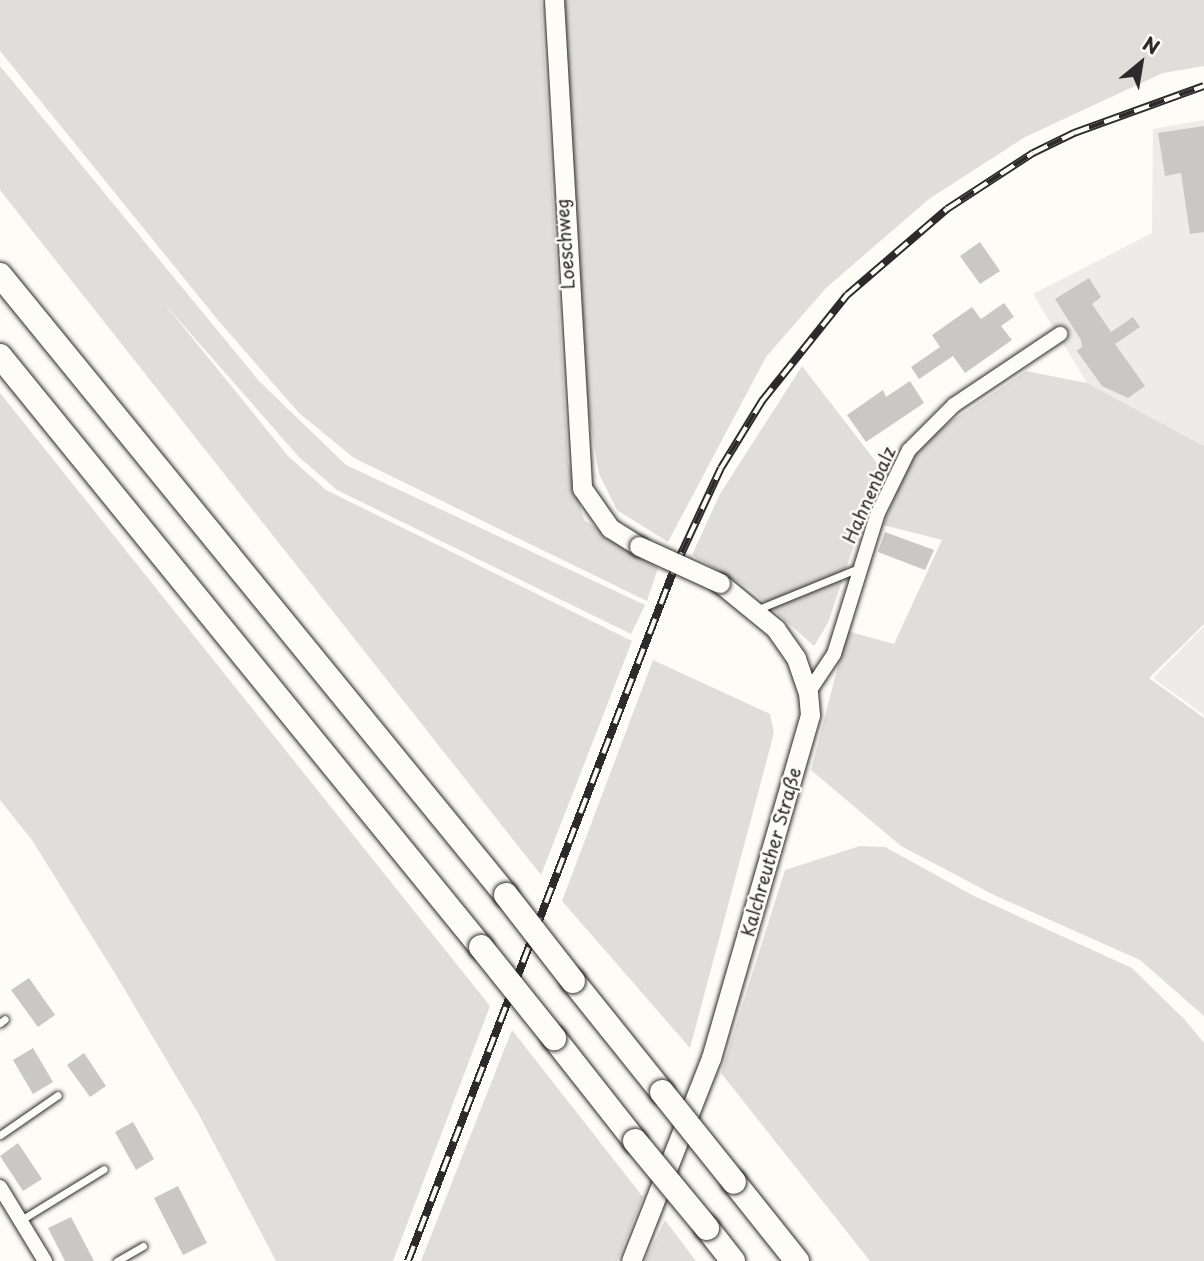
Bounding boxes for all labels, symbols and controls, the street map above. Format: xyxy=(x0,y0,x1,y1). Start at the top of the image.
north arrow xyxy=(1106,28,1176,98)
text: N xyxy=(1138,29,1165,61)
street label: Loeschweg xyxy=(551,198,579,290)
street label: Hahnenbalz xyxy=(838,443,900,547)
street label: Kalchreuther Straße xyxy=(736,765,806,939)

